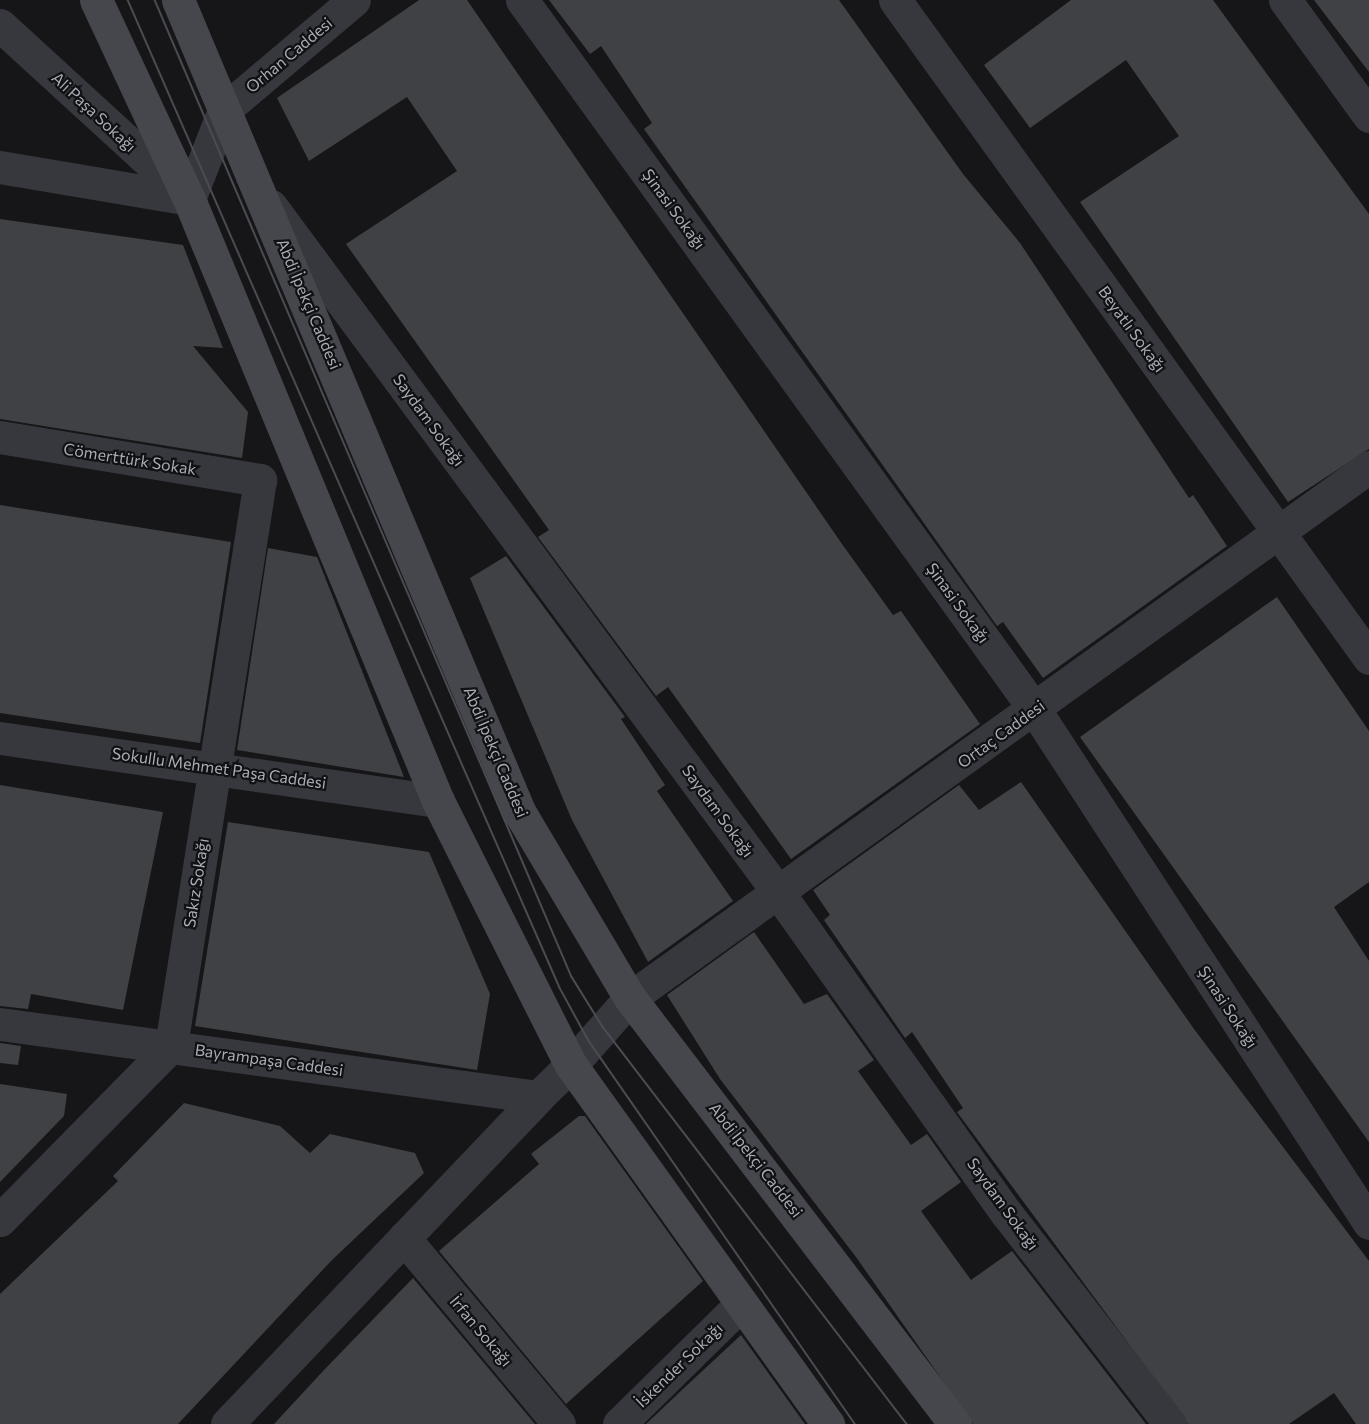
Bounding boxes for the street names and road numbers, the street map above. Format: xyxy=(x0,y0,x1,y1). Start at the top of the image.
street label: Orhan Caddesi xyxy=(242,13,336,97)
street label: Ali Paşa Sokağı xyxy=(48,68,140,156)
street label: Şinasi Sokağı xyxy=(639,165,709,253)
street label: Abdi İpekçi Caddesi xyxy=(273,236,345,372)
street label: Beyatlı Sokağı xyxy=(1094,282,1170,376)
street label: Saydam Sokağı xyxy=(389,370,469,470)
street label: Cömerttürk Sokak xyxy=(62,439,198,479)
street label: Şinasi Sokağı xyxy=(923,559,993,647)
street label: Abdi İpekçi Caddesi xyxy=(460,684,532,820)
street label: Ortaç Caddesi xyxy=(954,696,1048,772)
street label: Sokullu Mehmet Paşa Caddesi xyxy=(111,743,327,793)
street label: Saydam Sokağı xyxy=(678,761,758,861)
street label: Sakız Sokağı xyxy=(179,837,213,929)
street label: Şinasi Sokağı xyxy=(1194,962,1262,1052)
street label: Bayrampaşa Caddesi xyxy=(194,1040,344,1080)
street label: Abdi İpekçi Caddesi xyxy=(705,1099,807,1221)
street label: Saydam Sokağı xyxy=(963,1154,1043,1254)
street label: İrfan Sokağı xyxy=(446,1292,516,1370)
street label: İskender Sokağı xyxy=(631,1319,727,1411)

